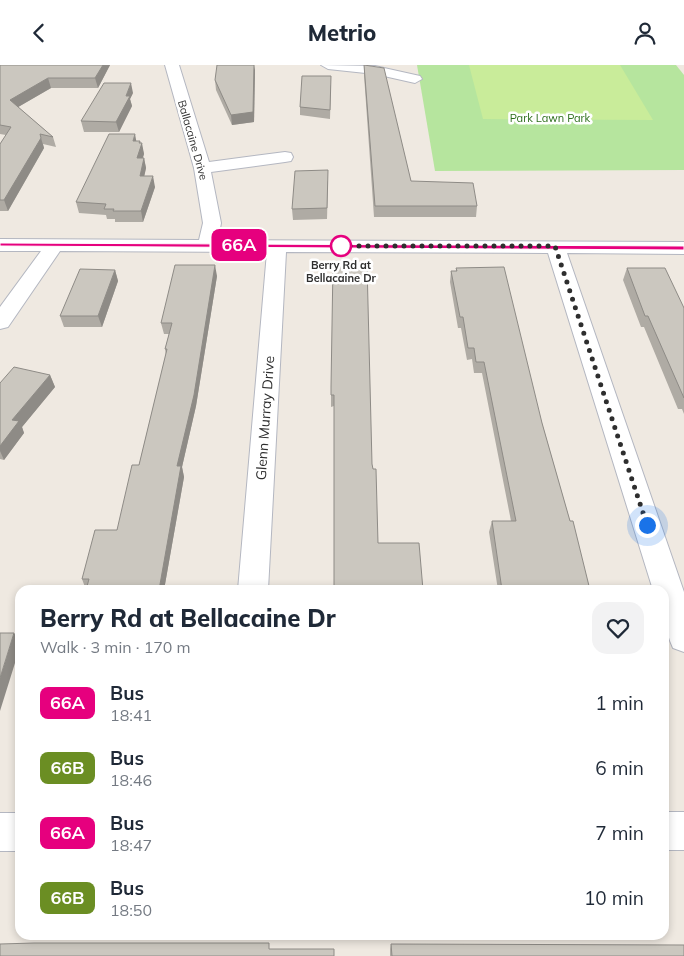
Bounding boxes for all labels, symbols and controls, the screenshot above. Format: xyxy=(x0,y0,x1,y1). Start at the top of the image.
icon: back xyxy=(25,19,53,47)
text: Metrio xyxy=(308,19,376,47)
icon: person xyxy=(631,19,659,47)
street label: Ballacaine Drive xyxy=(175,98,211,182)
park label: Park Lawn Park xyxy=(510,111,591,125)
line badge: 66A xyxy=(210,229,268,261)
text: 66A xyxy=(221,233,257,256)
marker: Berry Rd at Bellacaine Dr xyxy=(330,235,352,257)
place label: Berry Rd at Bellacaine Dr xyxy=(306,258,377,285)
street label: Glenn Murray Drive xyxy=(252,355,278,481)
your location xyxy=(635,513,660,538)
button: heart xyxy=(592,602,644,654)
text: Berry Rd at Bellacaine Dr xyxy=(40,603,336,633)
text: Walk · 3 min · 170 m xyxy=(40,637,191,657)
text: Bus xyxy=(110,681,144,705)
text: 66A xyxy=(50,691,85,714)
text: 1 min xyxy=(595,691,644,715)
text: 18:41 xyxy=(110,705,152,725)
text: Bus xyxy=(110,746,144,770)
text: 66B xyxy=(50,756,85,779)
text: 6 min xyxy=(595,756,644,780)
text: 18:46 xyxy=(110,770,152,790)
text: Bus xyxy=(110,811,144,835)
text: 66A xyxy=(50,821,85,844)
text: 7 min xyxy=(595,821,644,845)
text: 18:47 xyxy=(110,835,152,855)
text: Bus xyxy=(110,876,144,900)
text: 66B xyxy=(50,886,85,909)
text: 10 min xyxy=(584,886,644,910)
text: 18:50 xyxy=(110,900,152,920)

